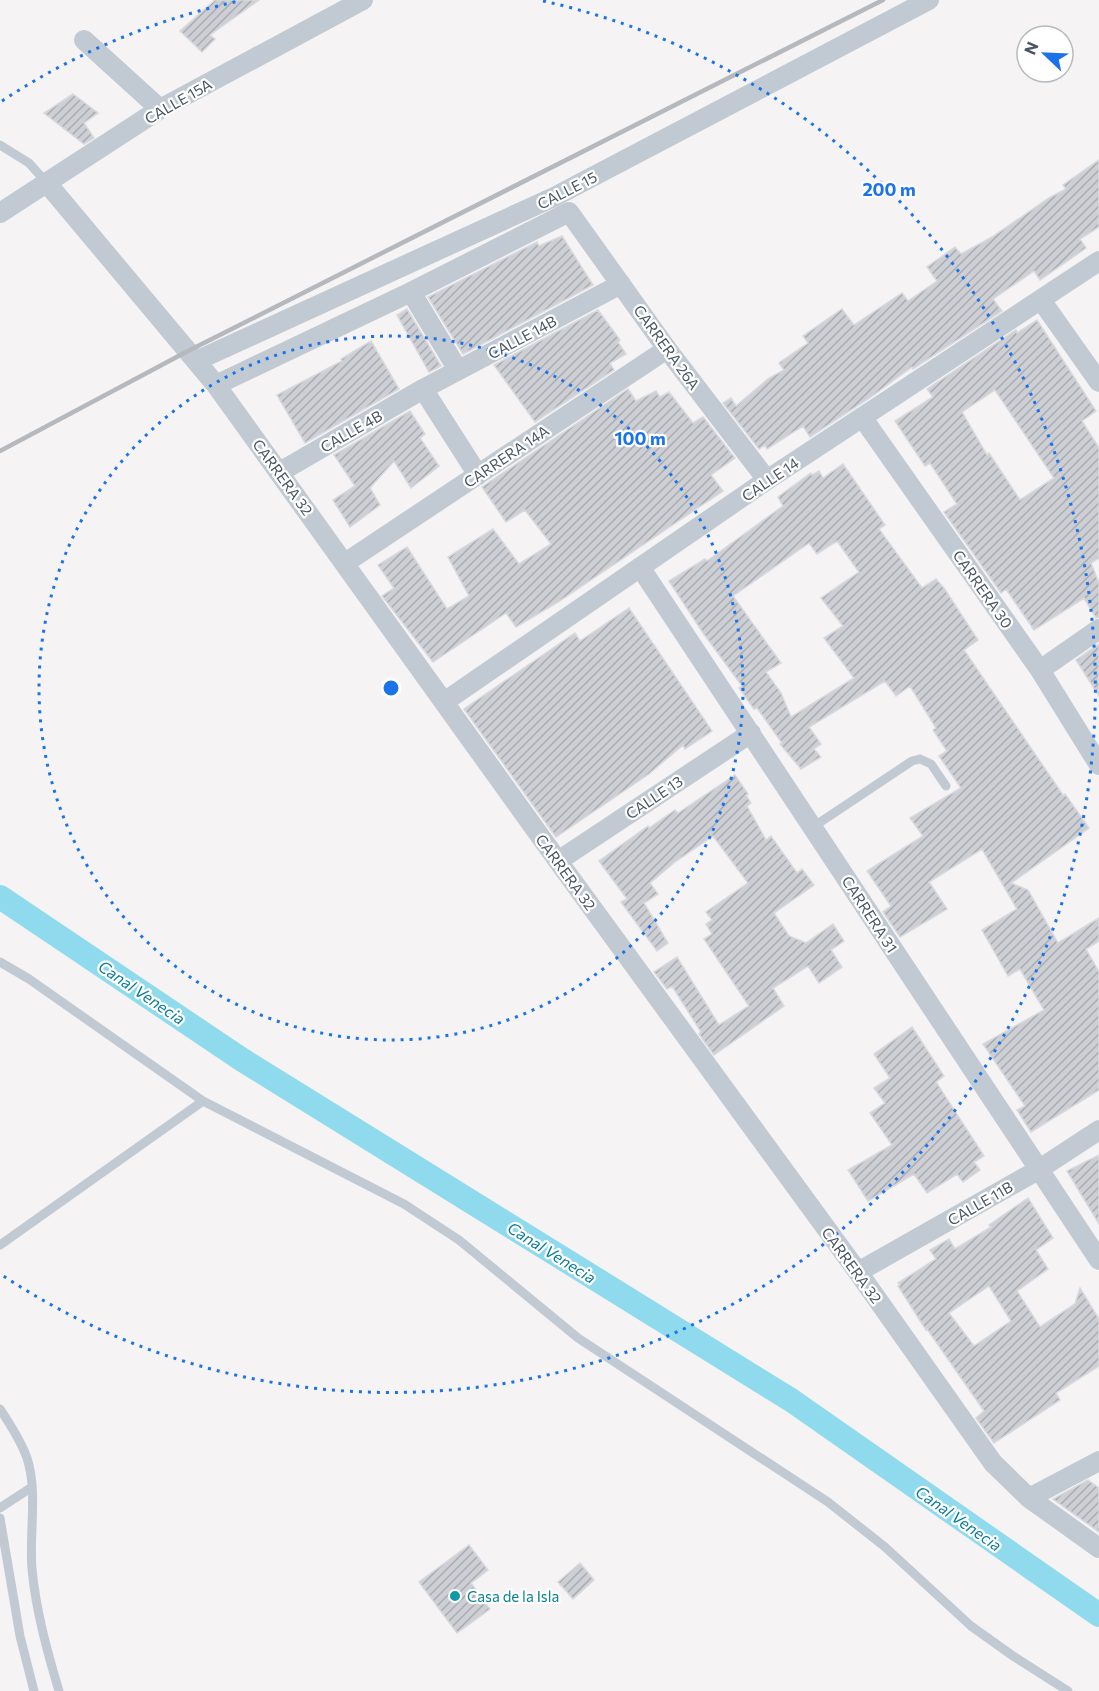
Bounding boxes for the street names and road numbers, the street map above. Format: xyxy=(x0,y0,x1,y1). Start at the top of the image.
street label: CALLE 15A xyxy=(141,75,215,127)
street label: CALLE 15 xyxy=(534,167,600,213)
street label: CARRERA 26A xyxy=(630,301,704,393)
street label: CALLE 14B xyxy=(485,311,559,362)
street label: CALLE 4B xyxy=(317,406,385,456)
street label: CARRERA 14A xyxy=(460,421,552,491)
street label: CARRERA 32 xyxy=(249,435,317,519)
street label: CALLE 14 xyxy=(738,453,802,505)
street label: CARRERA 30 xyxy=(949,546,1017,632)
street label: CALLE 13 xyxy=(622,771,686,823)
street label: CARRERA 32 xyxy=(532,830,600,914)
street label: CARRERA 31 xyxy=(839,872,901,956)
street label: CALLE 11B xyxy=(944,1177,1016,1229)
street label: CARRERA 32 xyxy=(818,1223,886,1307)

